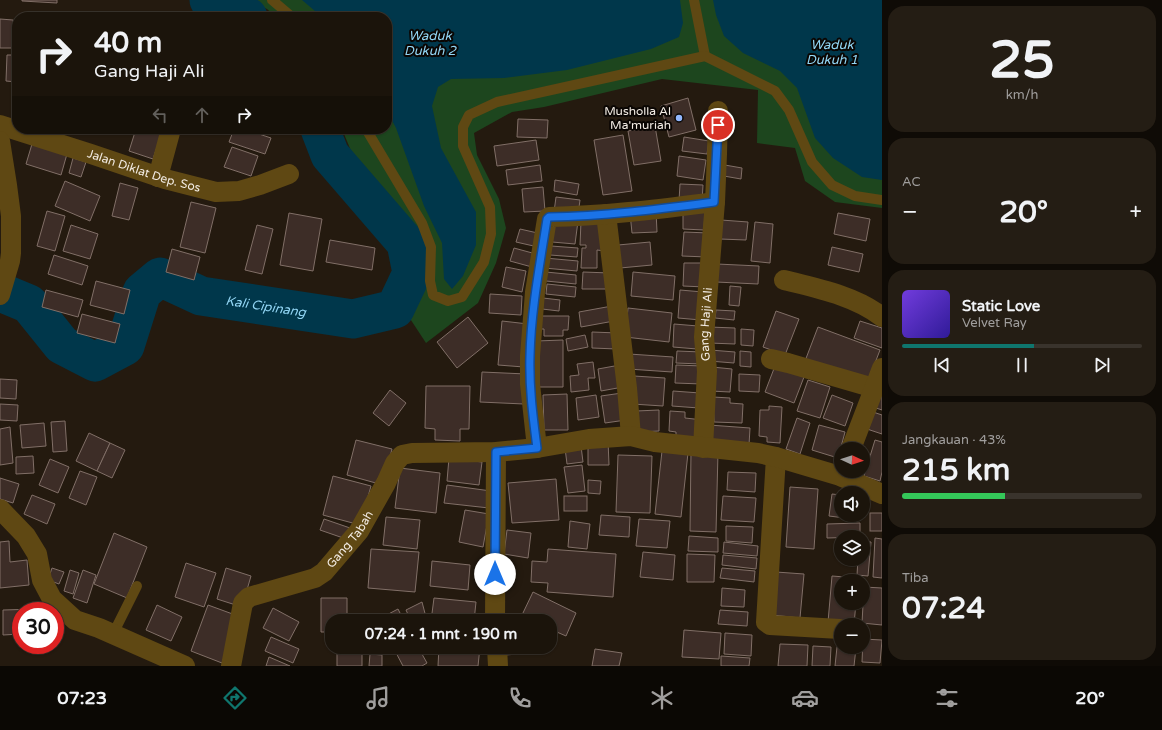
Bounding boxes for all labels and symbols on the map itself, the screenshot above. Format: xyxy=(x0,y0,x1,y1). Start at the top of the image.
water label: Waduk Dukuh 2 xyxy=(404,28,458,59)
water label: Waduk Dukuh 1 xyxy=(806,37,858,68)
place label: Musholla Al Ma'muriah xyxy=(604,104,671,132)
pin xyxy=(701,108,735,142)
marker: Musholla Al Ma'muriah xyxy=(674,113,684,123)
street label: Jalan Diklat Dep. Sos xyxy=(85,146,202,195)
street label: Gang Haji Ali xyxy=(697,287,715,362)
water label: Kali Cipinang xyxy=(224,293,308,321)
north arrow xyxy=(834,442,870,478)
street label: Gang Tabah xyxy=(324,508,376,571)
position arrow xyxy=(474,553,516,595)
speed limit sign: 30 xyxy=(12,602,64,654)

